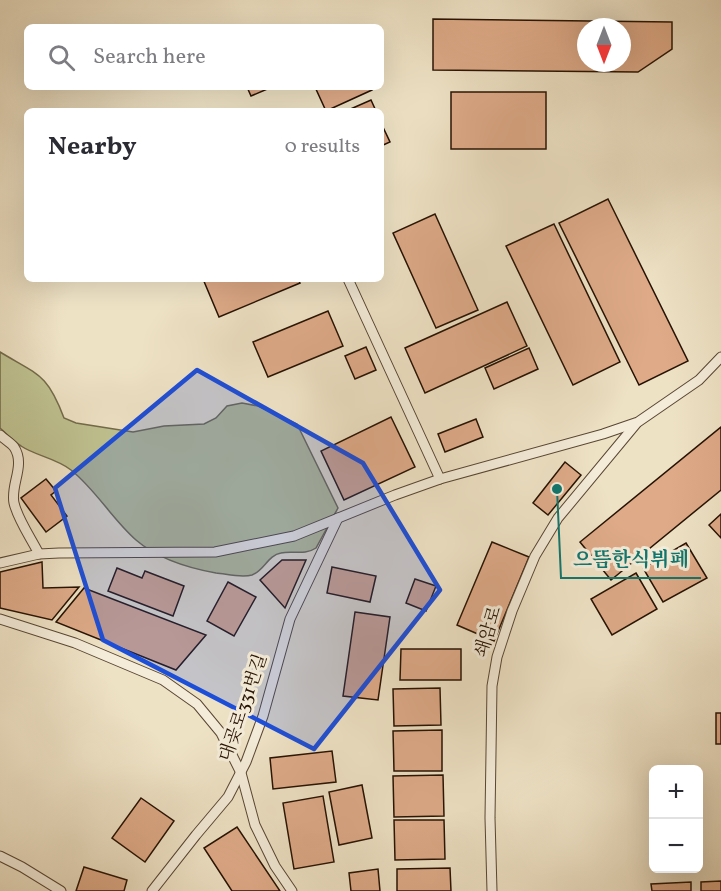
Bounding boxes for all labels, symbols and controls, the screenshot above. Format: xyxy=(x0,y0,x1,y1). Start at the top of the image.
north arrow xyxy=(577,18,631,72)
search box xyxy=(24,24,384,90)
icon: search xyxy=(45,41,78,74)
text: Search here xyxy=(93,42,206,73)
text: Nearby xyxy=(48,129,137,165)
text: 0 results xyxy=(285,133,360,161)
callout: 으뜸한식뷔페 xyxy=(561,540,701,578)
text: 으뜸한식뷔페 xyxy=(573,547,689,575)
street label: 쇄암로 xyxy=(469,603,509,661)
street label: 대곶로331번길 xyxy=(214,651,274,765)
map controls xyxy=(649,765,703,873)
button: + xyxy=(649,765,703,819)
button: − xyxy=(649,819,703,873)

